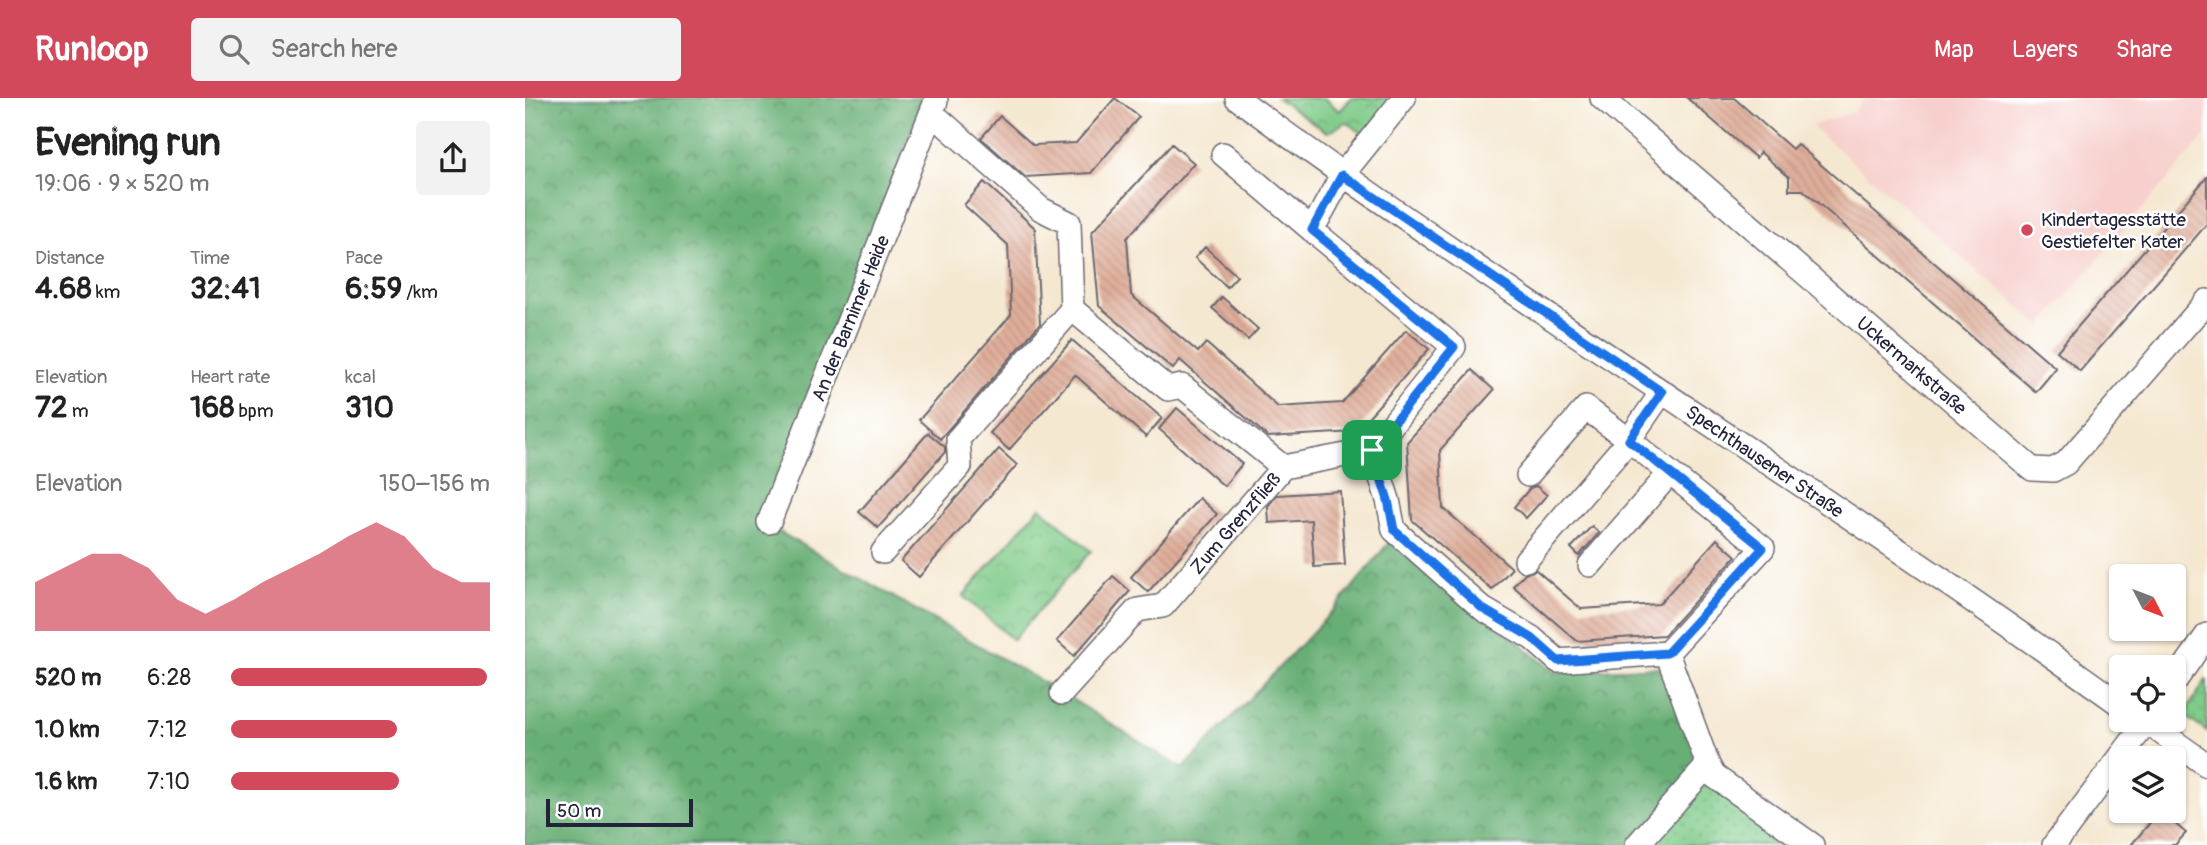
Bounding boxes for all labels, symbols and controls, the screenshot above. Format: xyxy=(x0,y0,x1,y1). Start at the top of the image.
search box xyxy=(191,18,681,81)
text: Runloop xyxy=(35,29,149,70)
icon: search xyxy=(215,30,253,68)
text: Search here xyxy=(271,33,398,65)
text: Map xyxy=(1934,35,1974,64)
text: Layers xyxy=(2012,35,2078,64)
text: Share xyxy=(2116,35,2172,64)
text: Evening run xyxy=(35,119,221,167)
button: share xyxy=(416,121,490,195)
text: 19:06 · 9 × 520 m xyxy=(35,169,209,198)
place label: Kindertagesstätte Gestiefelter Kater xyxy=(2041,208,2186,254)
marker: Kindertagesstätte Gestiefelter Kater xyxy=(2019,222,2035,238)
street label: An der Barnimer Heide xyxy=(807,231,895,405)
text: Distance xyxy=(35,246,104,270)
text: Time xyxy=(190,246,230,270)
text: Pace xyxy=(345,246,383,270)
text: 4.68 xyxy=(35,270,92,307)
text: 32:41 xyxy=(190,270,261,307)
text: 6:59 xyxy=(345,270,402,307)
text: km xyxy=(92,280,120,304)
text: /km xyxy=(402,280,438,304)
street label: Uckermarkstraße xyxy=(1851,311,1972,421)
text: Elevation xyxy=(35,365,107,389)
text: Heart rate xyxy=(190,365,270,389)
text: kcal xyxy=(345,365,376,389)
text: 72 xyxy=(35,389,68,426)
text: 168 xyxy=(190,389,234,426)
text: 310 xyxy=(345,389,394,426)
text: m xyxy=(68,399,89,423)
text: bpm xyxy=(234,399,274,423)
street label: Spechthausener Straße xyxy=(1681,400,1848,524)
pin xyxy=(1342,420,1402,480)
icon: arrive xyxy=(1353,431,1391,469)
street label: Zum Grenzfließ xyxy=(1185,468,1286,579)
text: Elevation xyxy=(35,469,123,498)
text: 150–156 m xyxy=(379,469,490,498)
north arrow xyxy=(2109,564,2186,640)
map controls xyxy=(2109,564,2186,823)
button: locate xyxy=(2109,655,2186,732)
text: 520 m xyxy=(35,663,101,692)
text: 6:28 xyxy=(147,663,191,692)
text: 1.0 km xyxy=(35,715,100,744)
text: 7:12 xyxy=(147,715,187,744)
button: layers xyxy=(2109,746,2186,823)
text: 1.6 km xyxy=(35,767,97,796)
text: 7:10 xyxy=(147,767,190,796)
scale bar xyxy=(546,796,693,828)
text: 50 m xyxy=(557,799,601,823)

